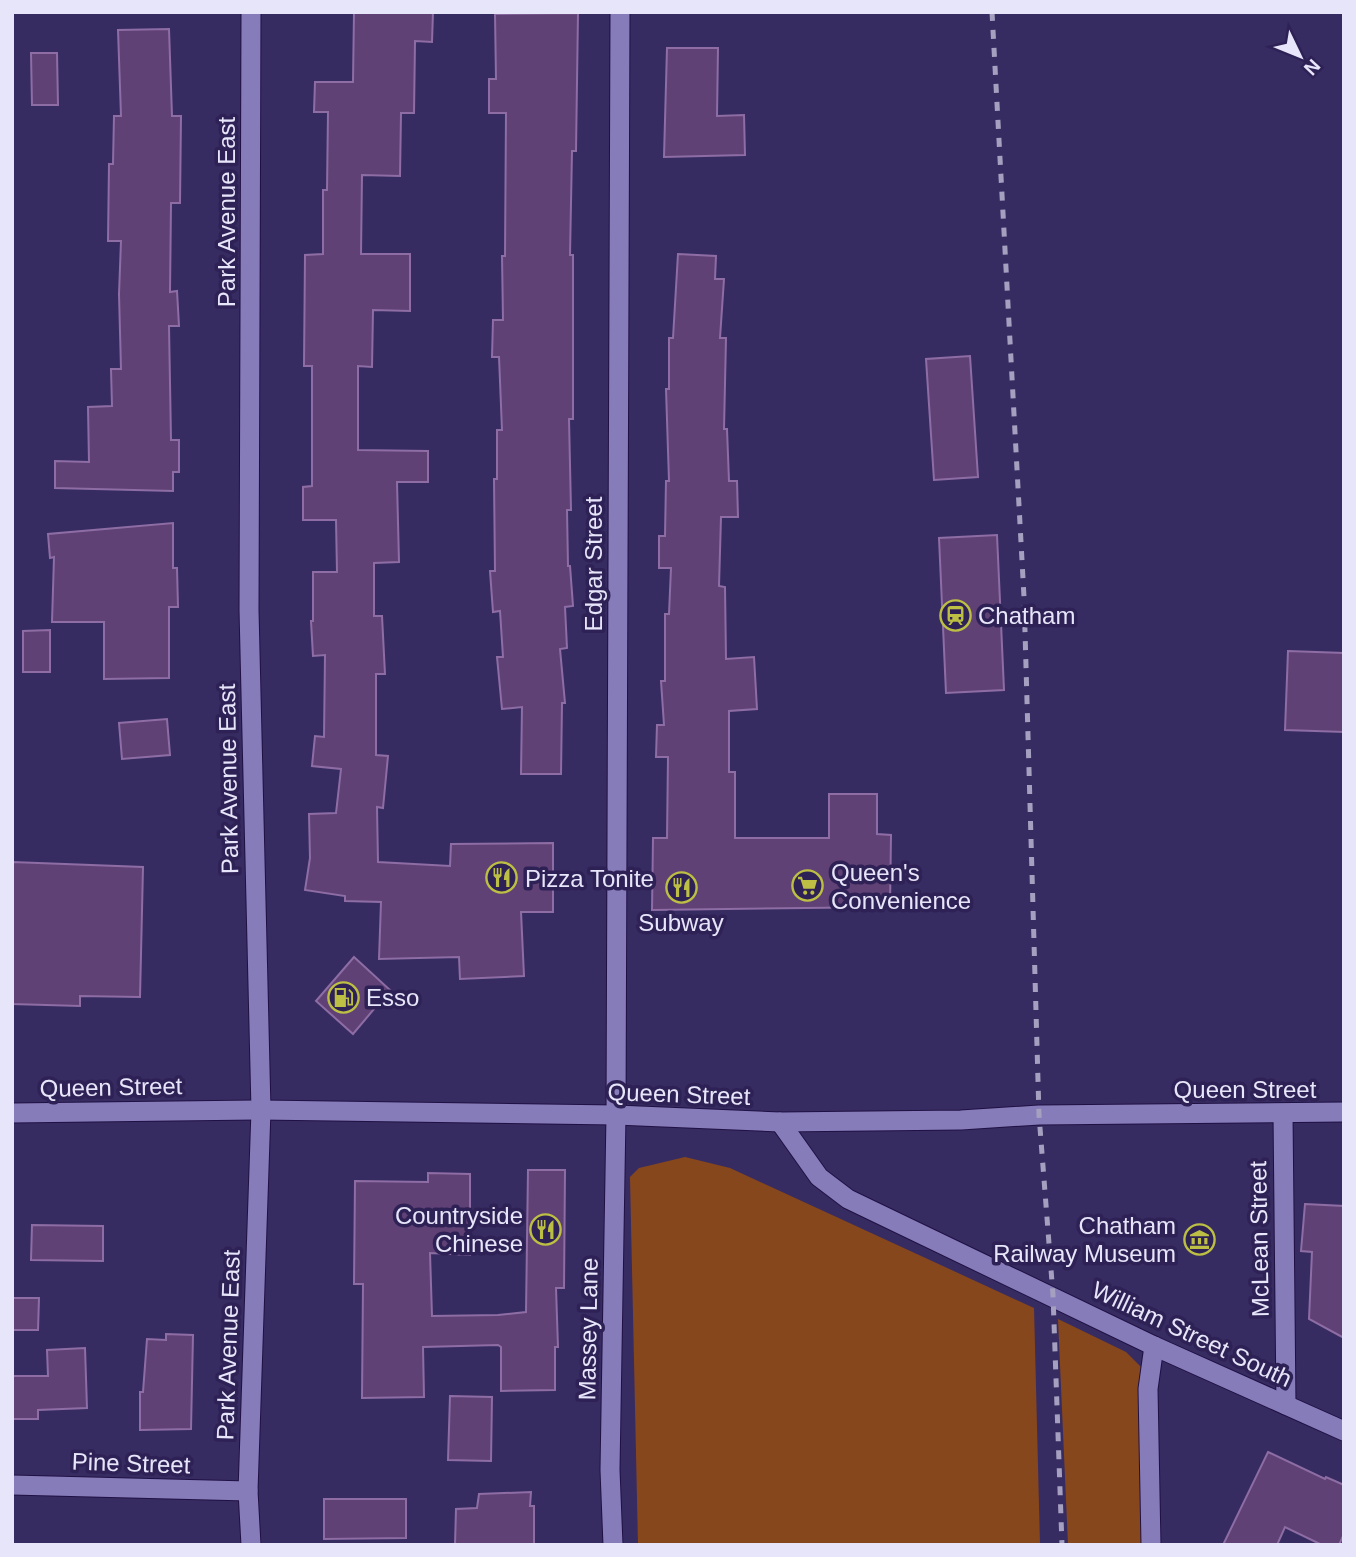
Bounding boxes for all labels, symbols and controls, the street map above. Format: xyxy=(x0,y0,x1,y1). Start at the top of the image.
north arrow xyxy=(1265,21,1335,91)
text: N xyxy=(1300,55,1324,79)
street label: Park Avenue East xyxy=(213,117,240,307)
street label: Edgar Street xyxy=(580,496,607,631)
station icon: Chatham xyxy=(938,598,972,632)
place label: Chatham xyxy=(978,602,1075,629)
street label: Park Avenue East xyxy=(213,683,243,874)
place label: Queen's Convenience xyxy=(831,859,971,914)
restaurant icon: Pizza Tonite xyxy=(485,861,519,895)
place label: Pizza Tonite xyxy=(525,865,654,892)
supermarket icon: Queen's Convenience xyxy=(791,869,825,903)
restaurant icon: Subway xyxy=(664,871,698,905)
place label: Subway xyxy=(638,909,724,936)
fuel station icon: Esso xyxy=(326,980,360,1014)
place label: Esso xyxy=(366,984,419,1011)
street label: Queen Street xyxy=(39,1072,183,1102)
street label: Queen Street xyxy=(1174,1076,1317,1103)
street label: Queen Street xyxy=(607,1078,751,1110)
street label: McLean Street xyxy=(1244,1160,1274,1317)
place label: Countryside Chinese xyxy=(395,1202,523,1257)
restaurant icon: Countryside Chinese xyxy=(529,1212,563,1246)
place label: Chatham Railway Museum xyxy=(993,1212,1176,1267)
museum icon: Chatham Railway Museum xyxy=(1182,1222,1216,1256)
street label: Park Avenue East xyxy=(211,1249,245,1441)
street label: Massey Lane xyxy=(573,1257,603,1401)
street label: William Street South xyxy=(1088,1276,1296,1392)
street label: Pine Street xyxy=(71,1447,191,1479)

